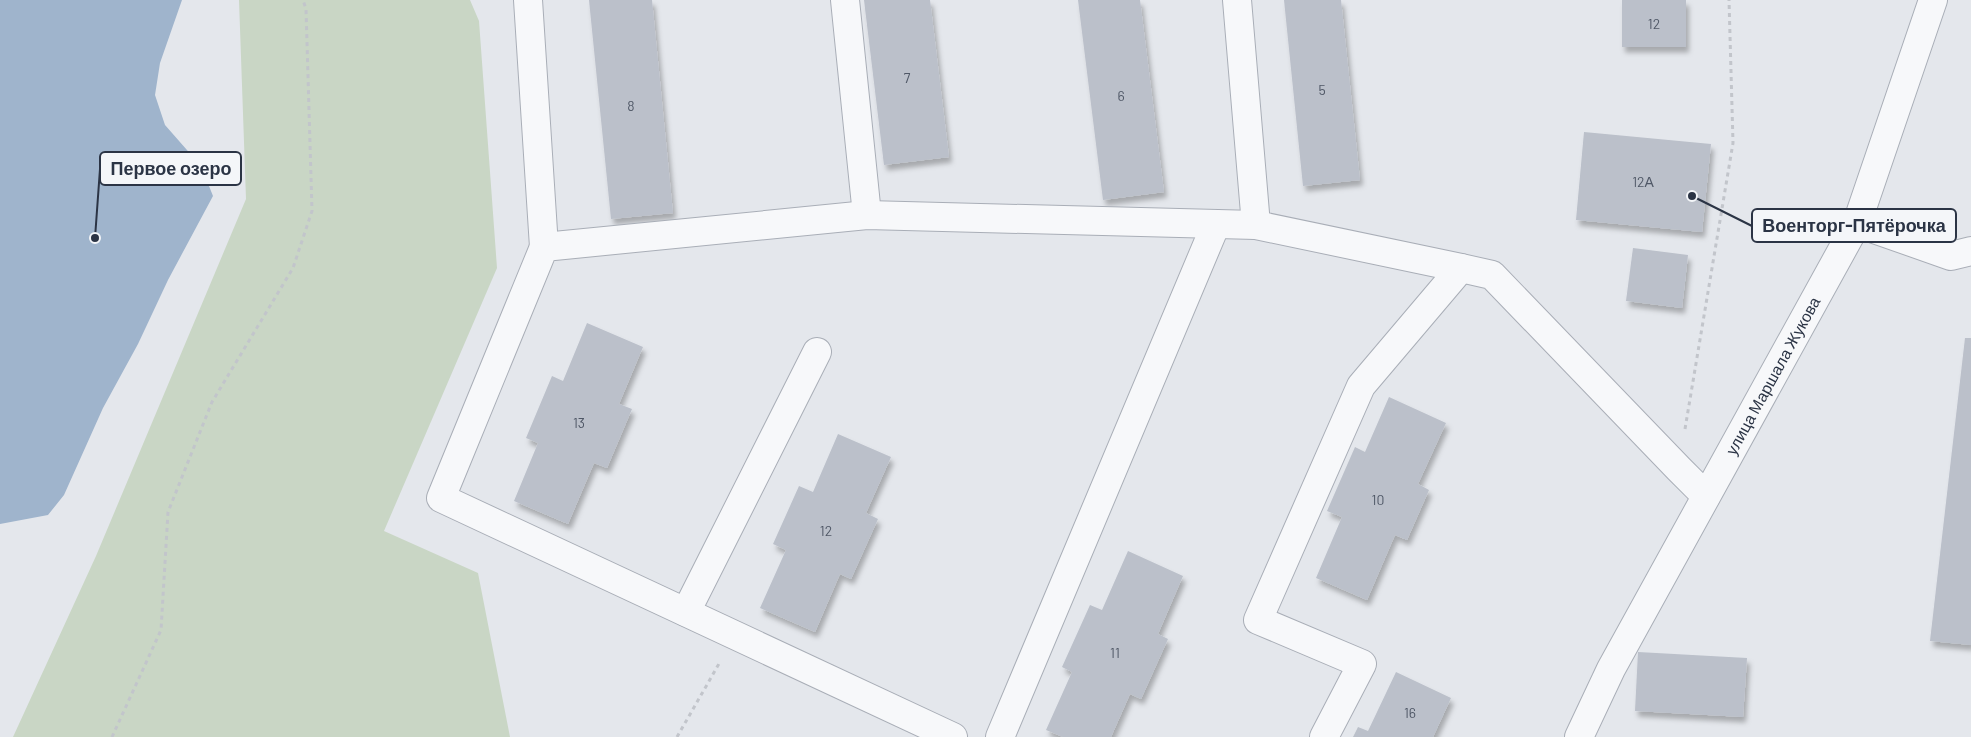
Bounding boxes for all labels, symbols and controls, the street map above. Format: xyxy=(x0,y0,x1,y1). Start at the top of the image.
house number: 12 xyxy=(1648,15,1660,32)
house number: 7 xyxy=(904,69,911,86)
house number: 5 xyxy=(1318,81,1326,98)
house number: 6 xyxy=(1117,87,1125,104)
house number: 8 xyxy=(627,97,635,114)
callout: Первое озеро xyxy=(100,152,241,185)
text: Первое озеро xyxy=(111,157,231,179)
house number: 12А xyxy=(1632,173,1655,190)
callout: Военторг-Пятёрочка xyxy=(1752,209,1956,242)
text: Военторг-Пятёрочка xyxy=(1762,214,1947,236)
street label: улица Маршала Жукова xyxy=(1721,293,1824,458)
house number: 13 xyxy=(573,414,585,431)
house number: 10 xyxy=(1372,491,1384,508)
house number: 12 xyxy=(820,522,832,539)
house number: 11 xyxy=(1110,644,1120,661)
house number: 16 xyxy=(1404,704,1416,721)

